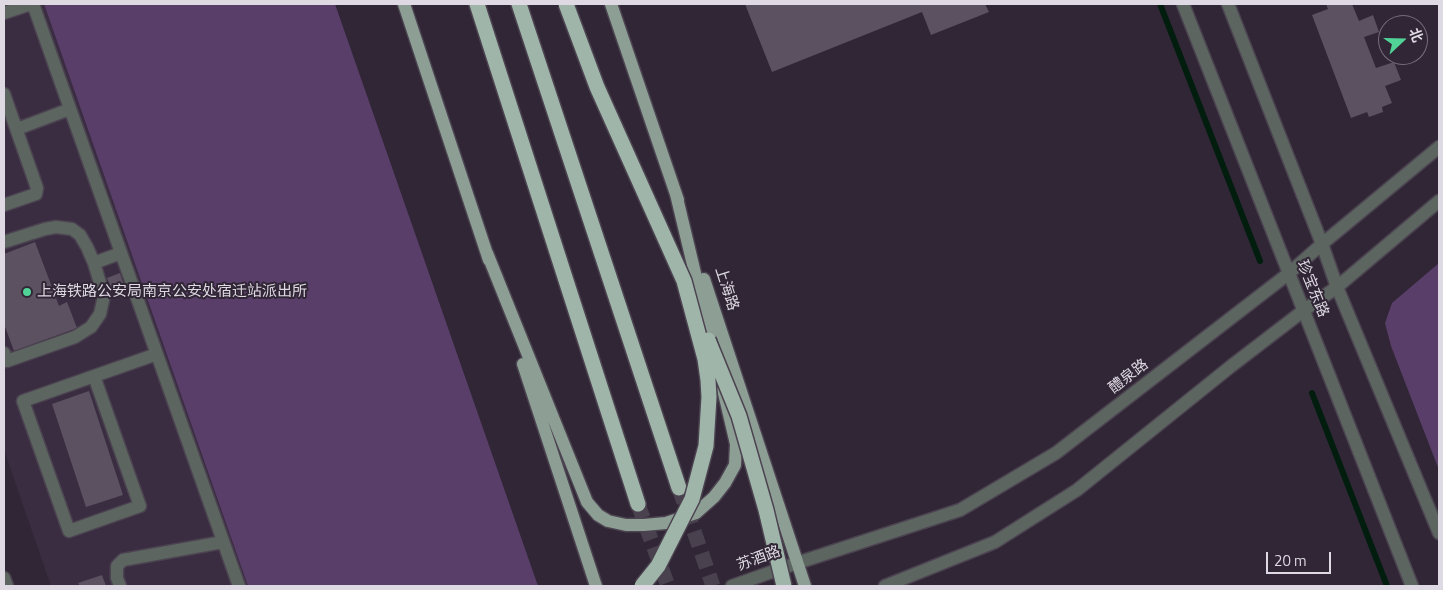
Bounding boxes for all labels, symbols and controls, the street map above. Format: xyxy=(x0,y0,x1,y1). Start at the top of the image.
north arrow xyxy=(1378,15,1428,65)
text: 北 xyxy=(1404,25,1429,45)
street label: 珍宝东路 xyxy=(1292,258,1332,320)
street label: 上海路 xyxy=(710,265,742,313)
place label: 上海铁路公安局南京公安处宿迁站派出所 xyxy=(37,283,307,301)
marker: 上海铁路公安局南京公安处宿迁站派出所 xyxy=(21,286,33,298)
street label: 醴泉路 xyxy=(1106,356,1152,398)
scale bar xyxy=(1268,542,1333,574)
street label: 苏酒路 xyxy=(735,543,783,575)
text: 20 m xyxy=(1274,549,1307,572)

